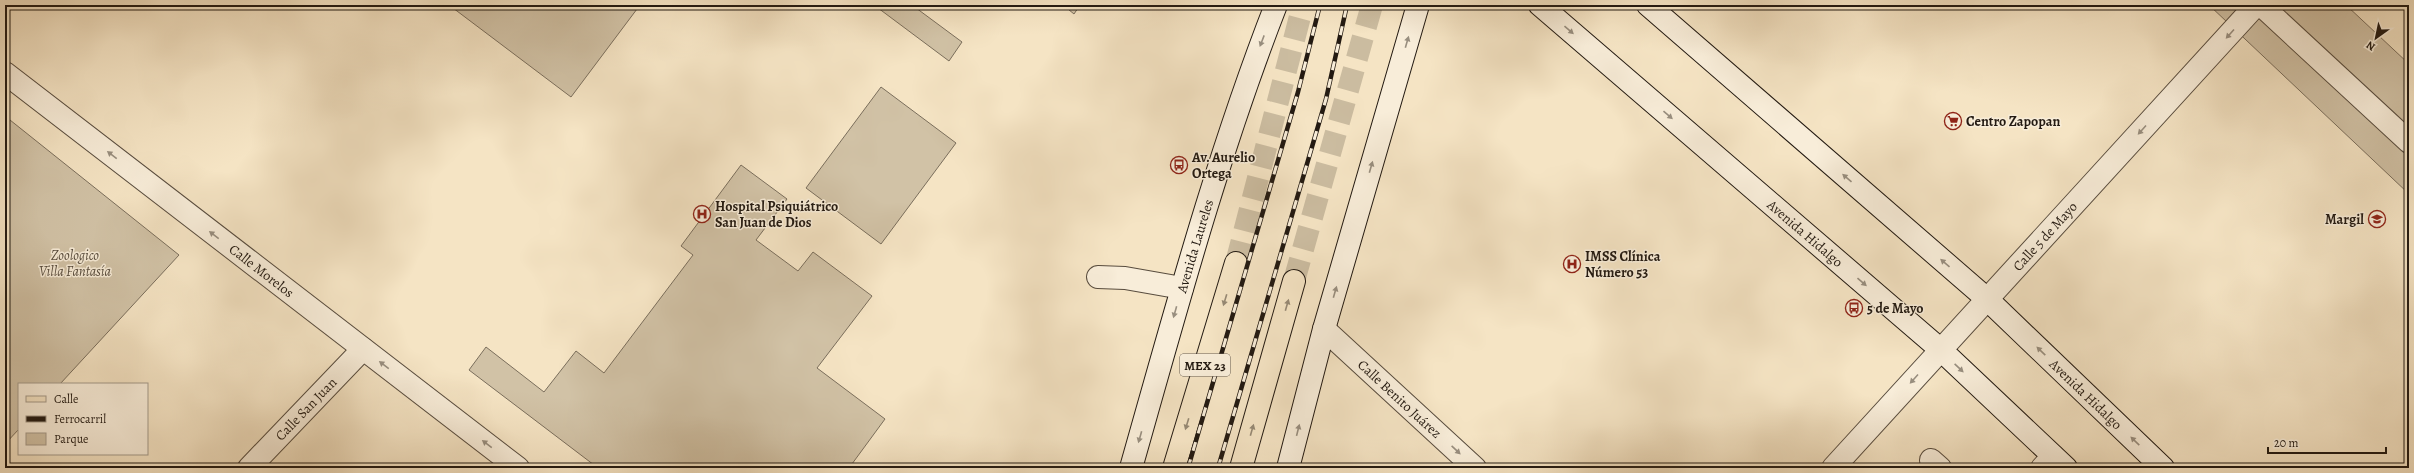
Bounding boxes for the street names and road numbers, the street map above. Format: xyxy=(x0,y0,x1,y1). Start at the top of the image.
street label: Avenida Hidalgo xyxy=(1762,195,1847,272)
street label: Avenida Laureles xyxy=(1172,197,1218,296)
street label: Calle 5 de Mayo xyxy=(2009,198,2082,275)
street label: Calle Morelos xyxy=(225,240,298,302)
road number: MEX 23 xyxy=(1180,354,1230,376)
street label: Avenida Hidalgo xyxy=(2044,354,2126,434)
street label: Calle Benito Juárez xyxy=(1353,356,1446,443)
street label: Calle San Juan xyxy=(271,373,341,445)

